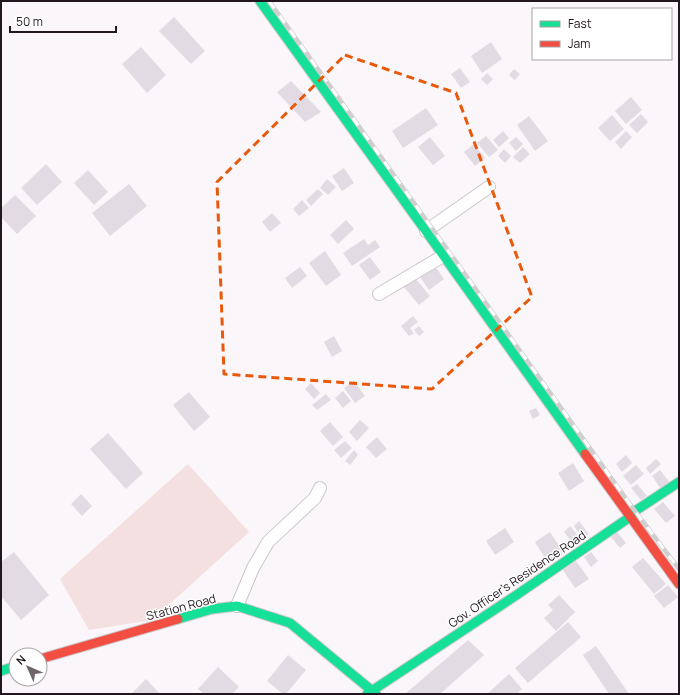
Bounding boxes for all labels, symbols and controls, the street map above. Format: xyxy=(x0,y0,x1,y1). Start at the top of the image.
scale bar xyxy=(10,8,116,34)
legend xyxy=(532,8,672,60)
text: 50 m xyxy=(16,13,43,30)
text: Fast xyxy=(568,15,592,32)
text: Jam xyxy=(568,35,590,52)
street label: Gov. Officer's Residence Road xyxy=(445,526,589,632)
street label: Station Road xyxy=(144,590,218,624)
north arrow xyxy=(8,647,48,687)
text: N xyxy=(12,651,29,668)

